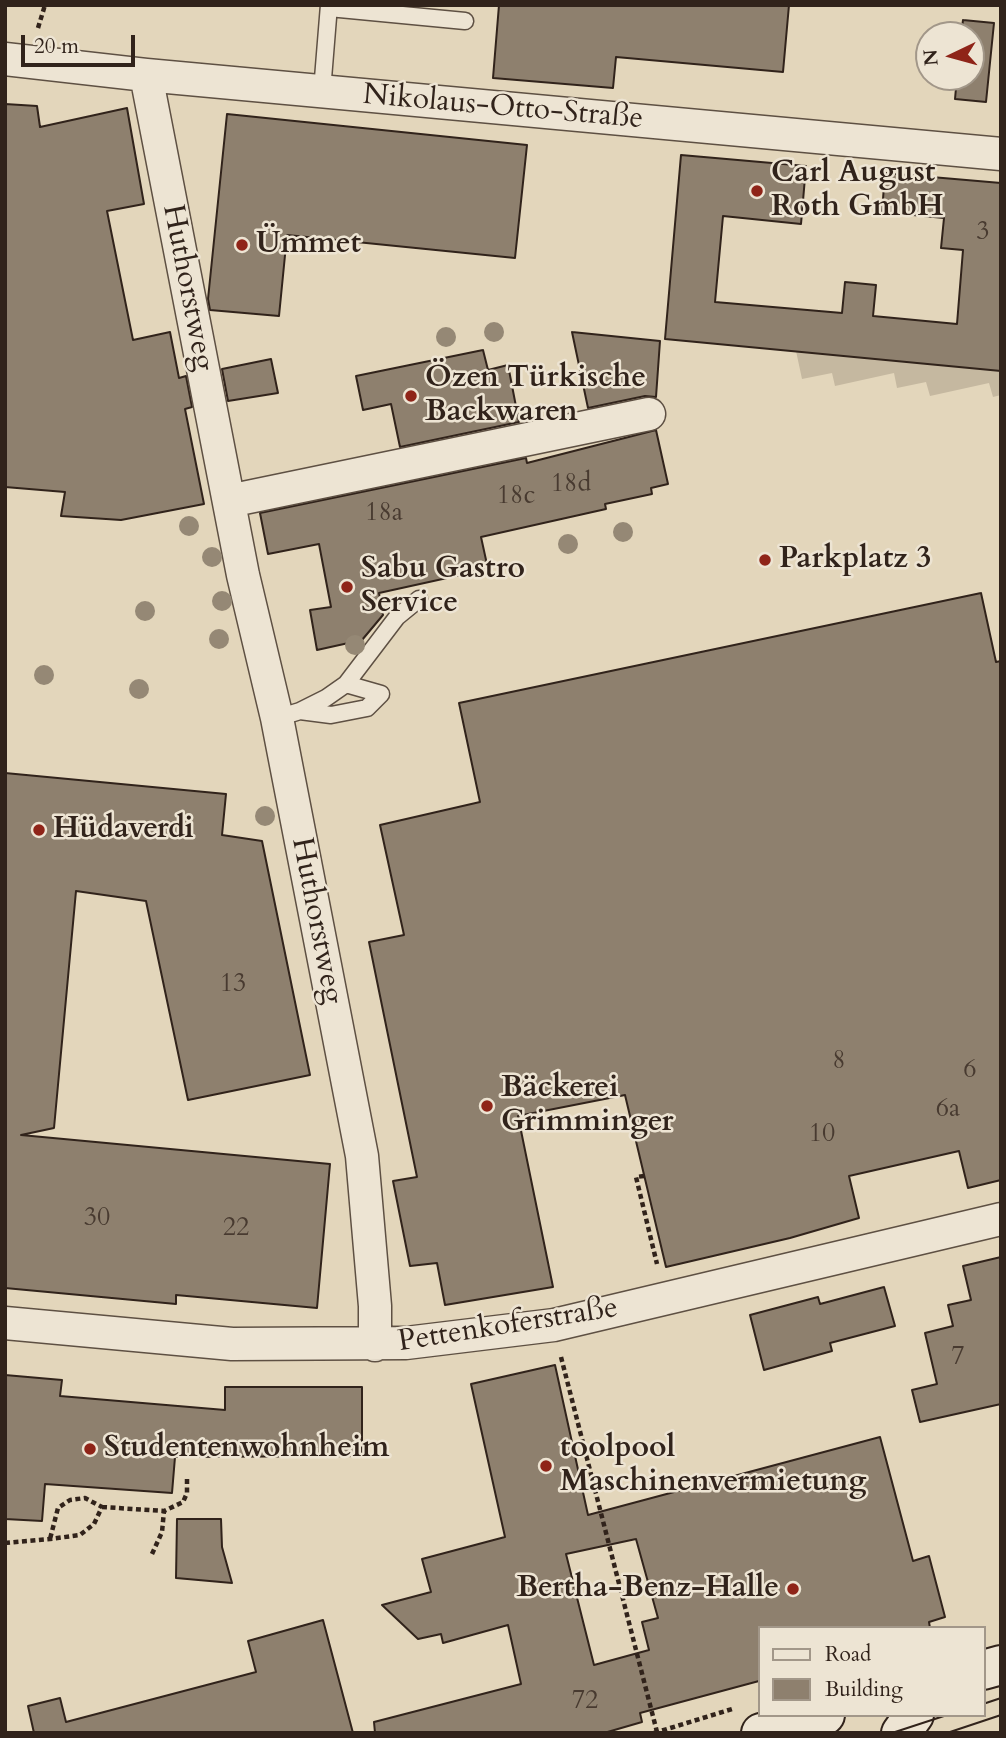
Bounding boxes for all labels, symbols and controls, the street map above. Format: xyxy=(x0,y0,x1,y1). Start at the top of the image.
scale bar xyxy=(24,21,138,65)
north arrow xyxy=(915,21,985,91)
text: 20 m xyxy=(34,32,79,61)
text: N xyxy=(917,48,945,67)
street label: Nikolaus-Otto-Straße xyxy=(361,78,645,138)
place label: Carl August Roth GmbH xyxy=(771,156,944,226)
marker: Carl August Roth GmbH xyxy=(749,183,765,199)
street label: Huthorstweg xyxy=(153,202,221,374)
house number: 3 xyxy=(976,217,990,249)
place label: Ümmet xyxy=(256,227,361,263)
marker: Ümmet xyxy=(234,237,250,253)
place label: Özen Türkische Backwaren xyxy=(425,361,646,432)
marker: Özen Türkische Backwaren xyxy=(403,388,419,404)
house number: 18d xyxy=(551,469,591,501)
house number: 18c xyxy=(497,481,535,513)
house number: 18a xyxy=(365,498,403,530)
place label: Parkplatz 3 xyxy=(779,542,931,578)
place label: Sabu Gastro Service xyxy=(361,552,525,622)
marker: Parkplatz 3 xyxy=(757,552,773,568)
marker: Sabu Gastro Service xyxy=(339,579,355,595)
place label: Hüdaverdi xyxy=(53,812,194,848)
marker: Hüdaverdi xyxy=(31,822,47,838)
street label: Huthorstweg xyxy=(282,835,350,1007)
house number: 13 xyxy=(220,969,246,1001)
house number: 8 xyxy=(832,1046,846,1078)
house number: 6 xyxy=(963,1055,977,1087)
place label: Bäckerei Grimminger xyxy=(501,1071,674,1142)
house number: 6a xyxy=(936,1094,960,1126)
marker: Bäckerei Grimminger xyxy=(479,1098,495,1114)
house number: 10 xyxy=(809,1119,835,1151)
house number: 30 xyxy=(84,1203,110,1235)
house number: 22 xyxy=(223,1213,249,1245)
street label: Pettenkoferstraße xyxy=(396,1291,620,1361)
house number: 7 xyxy=(951,1342,965,1374)
place label: Studentenwohnheim xyxy=(104,1431,389,1467)
place label: toolpool Maschinenvermietung xyxy=(560,1431,867,1502)
marker: Studentenwohnheim xyxy=(82,1441,98,1457)
marker: toolpool Maschinenvermietung xyxy=(538,1458,554,1474)
place label: Bertha-Benz-Halle xyxy=(516,1571,779,1607)
marker: Bertha-Benz-Halle xyxy=(785,1581,801,1597)
legend xyxy=(758,1626,985,1717)
text: Road xyxy=(825,1640,871,1669)
text: Building xyxy=(825,1675,903,1704)
house number: 72 xyxy=(572,1686,598,1718)

